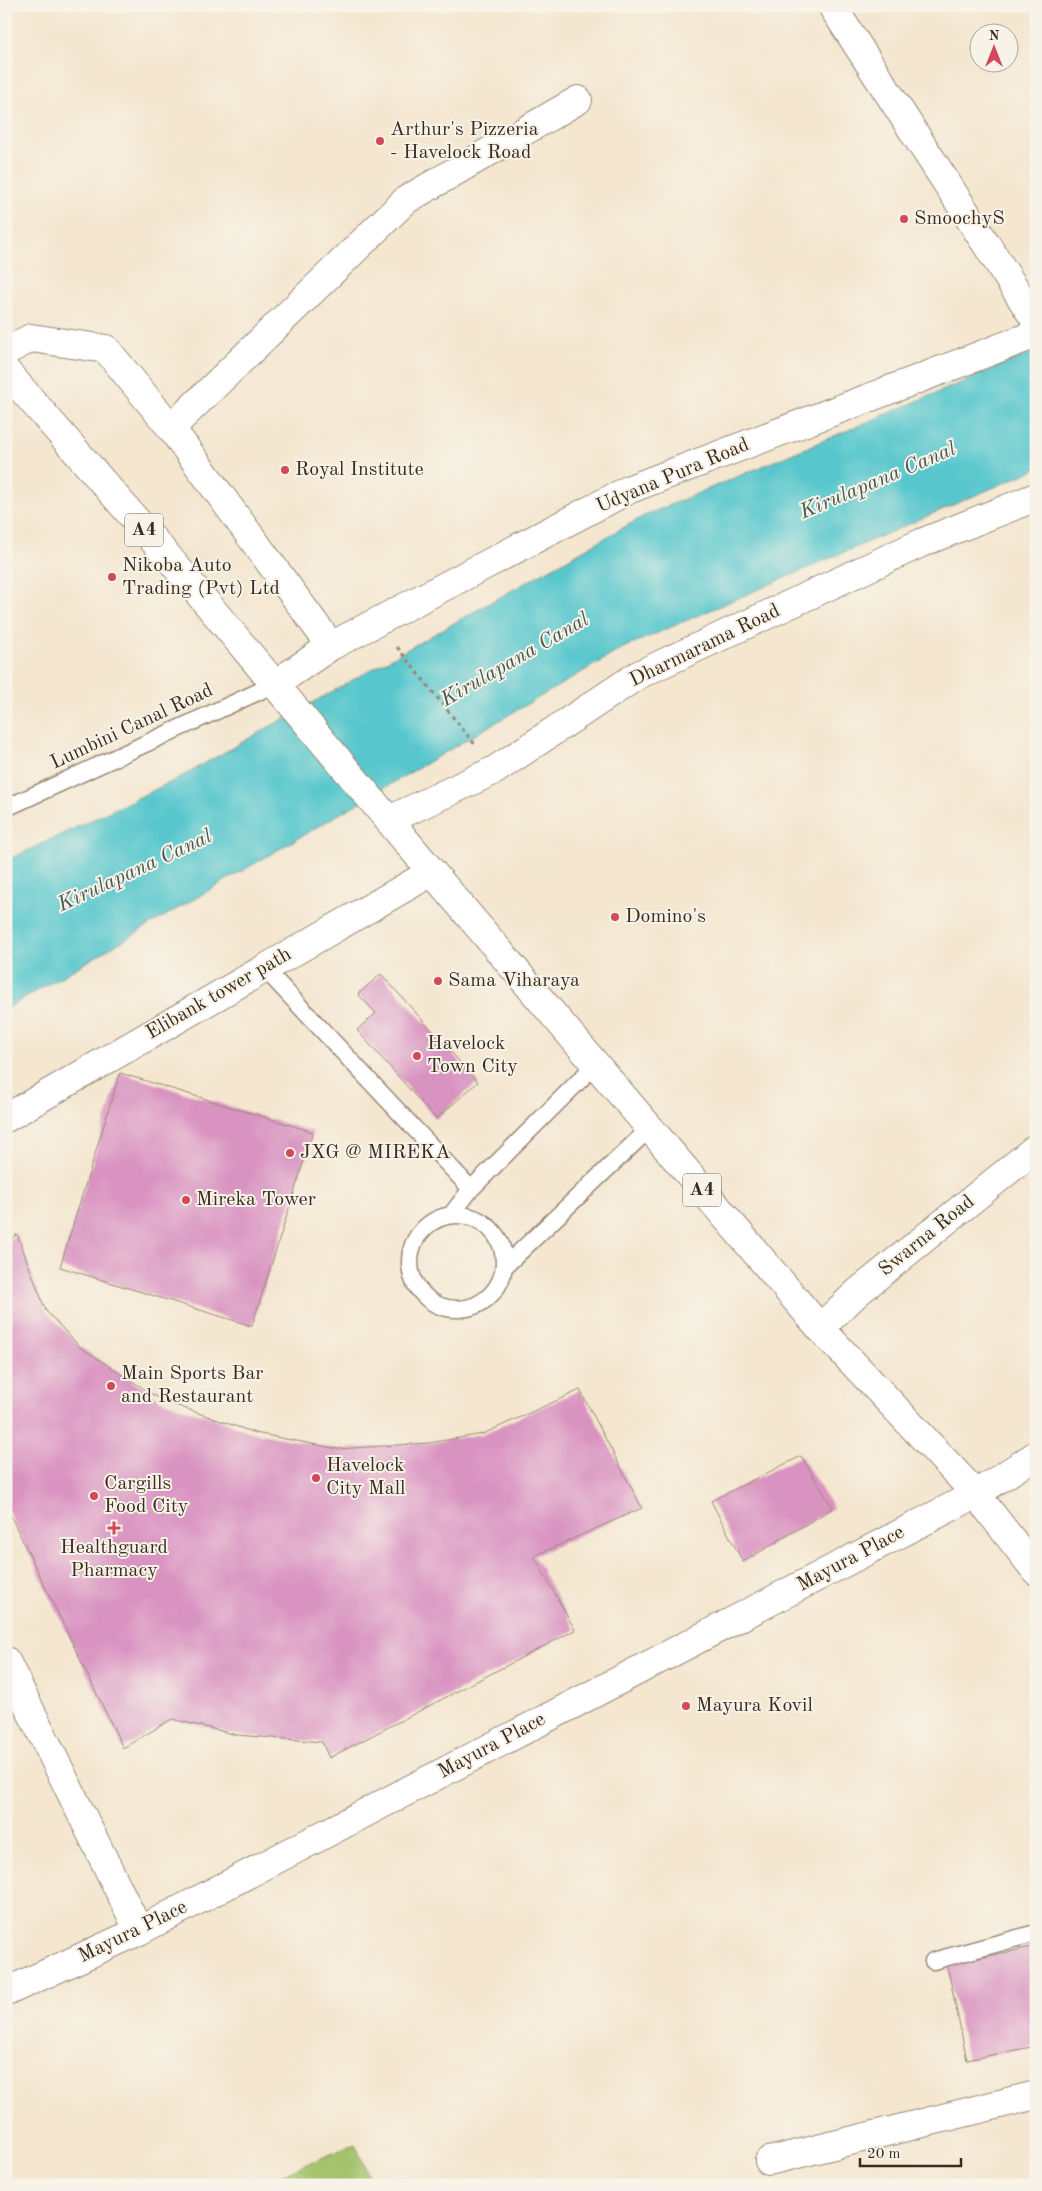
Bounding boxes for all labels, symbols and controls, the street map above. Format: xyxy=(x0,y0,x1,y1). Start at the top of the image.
north arrow xyxy=(970,22,1020,72)
text: N xyxy=(989,29,1000,43)
place label: Arthur's Pizzeria - Havelock Road xyxy=(390,120,539,163)
marker: Arthur's Pizzeria - Havelock Road xyxy=(374,135,386,147)
place label: SmoochyS xyxy=(914,209,1005,229)
marker: SmoochyS xyxy=(898,213,910,225)
street label: Udyana Pura Road xyxy=(594,435,752,517)
water label: Kirulapana Canal xyxy=(796,439,959,524)
place label: Royal Institute xyxy=(295,460,424,480)
marker: Royal Institute xyxy=(279,464,291,476)
road number: A4 xyxy=(125,514,163,546)
place label: Nikoba Auto Trading (Pvt) Ltd xyxy=(122,556,280,599)
marker: Nikoba Auto Trading (Pvt) Ltd xyxy=(106,571,118,583)
street label: Dharmarama Road xyxy=(627,601,783,691)
water label: Kirulapana Canal xyxy=(436,609,593,712)
street label: Lumbini Canal Road xyxy=(48,681,216,773)
water label: Kirulapana Canal xyxy=(54,826,215,916)
place label: Domino's xyxy=(625,907,706,927)
marker: Domino's xyxy=(609,911,621,923)
street label: Elibank tower path xyxy=(143,944,295,1044)
place label: Sama Viharaya xyxy=(448,971,580,991)
marker: Sama Viharaya xyxy=(432,975,444,987)
place label: Havelock Town City xyxy=(427,1034,518,1077)
marker: Havelock Town City xyxy=(411,1050,423,1062)
place label: JXG @ MIREKA xyxy=(300,1143,450,1163)
marker: JXG @ MIREKA xyxy=(284,1147,296,1159)
road number: A4 xyxy=(683,1174,721,1206)
place label: Mireka Tower xyxy=(196,1190,316,1210)
street label: Swarna Road xyxy=(876,1192,978,1280)
marker: Mireka Tower xyxy=(180,1194,192,1206)
place label: Main Sports Bar and Restaurant xyxy=(121,1364,263,1407)
marker: Main Sports Bar and Restaurant xyxy=(105,1380,117,1392)
place label: Havelock City Mall xyxy=(326,1456,405,1499)
marker: Havelock City Mall xyxy=(310,1472,322,1484)
place label: Cargills Food City xyxy=(104,1474,189,1517)
marker: Cargills Food City xyxy=(88,1490,100,1502)
marker: Healthguard Pharmacy xyxy=(108,1522,120,1534)
street label: Mayura Place xyxy=(794,1522,908,1596)
place label: Healthguard Pharmacy xyxy=(60,1538,168,1581)
place label: Mayura Kovil xyxy=(696,1696,813,1716)
marker: Mayura Kovil xyxy=(680,1700,692,1712)
street label: Mayura Place xyxy=(435,1709,549,1783)
street label: Mayura Place xyxy=(76,1897,190,1967)
scale bar xyxy=(860,2136,961,2168)
text: 20 m xyxy=(867,2147,901,2162)

